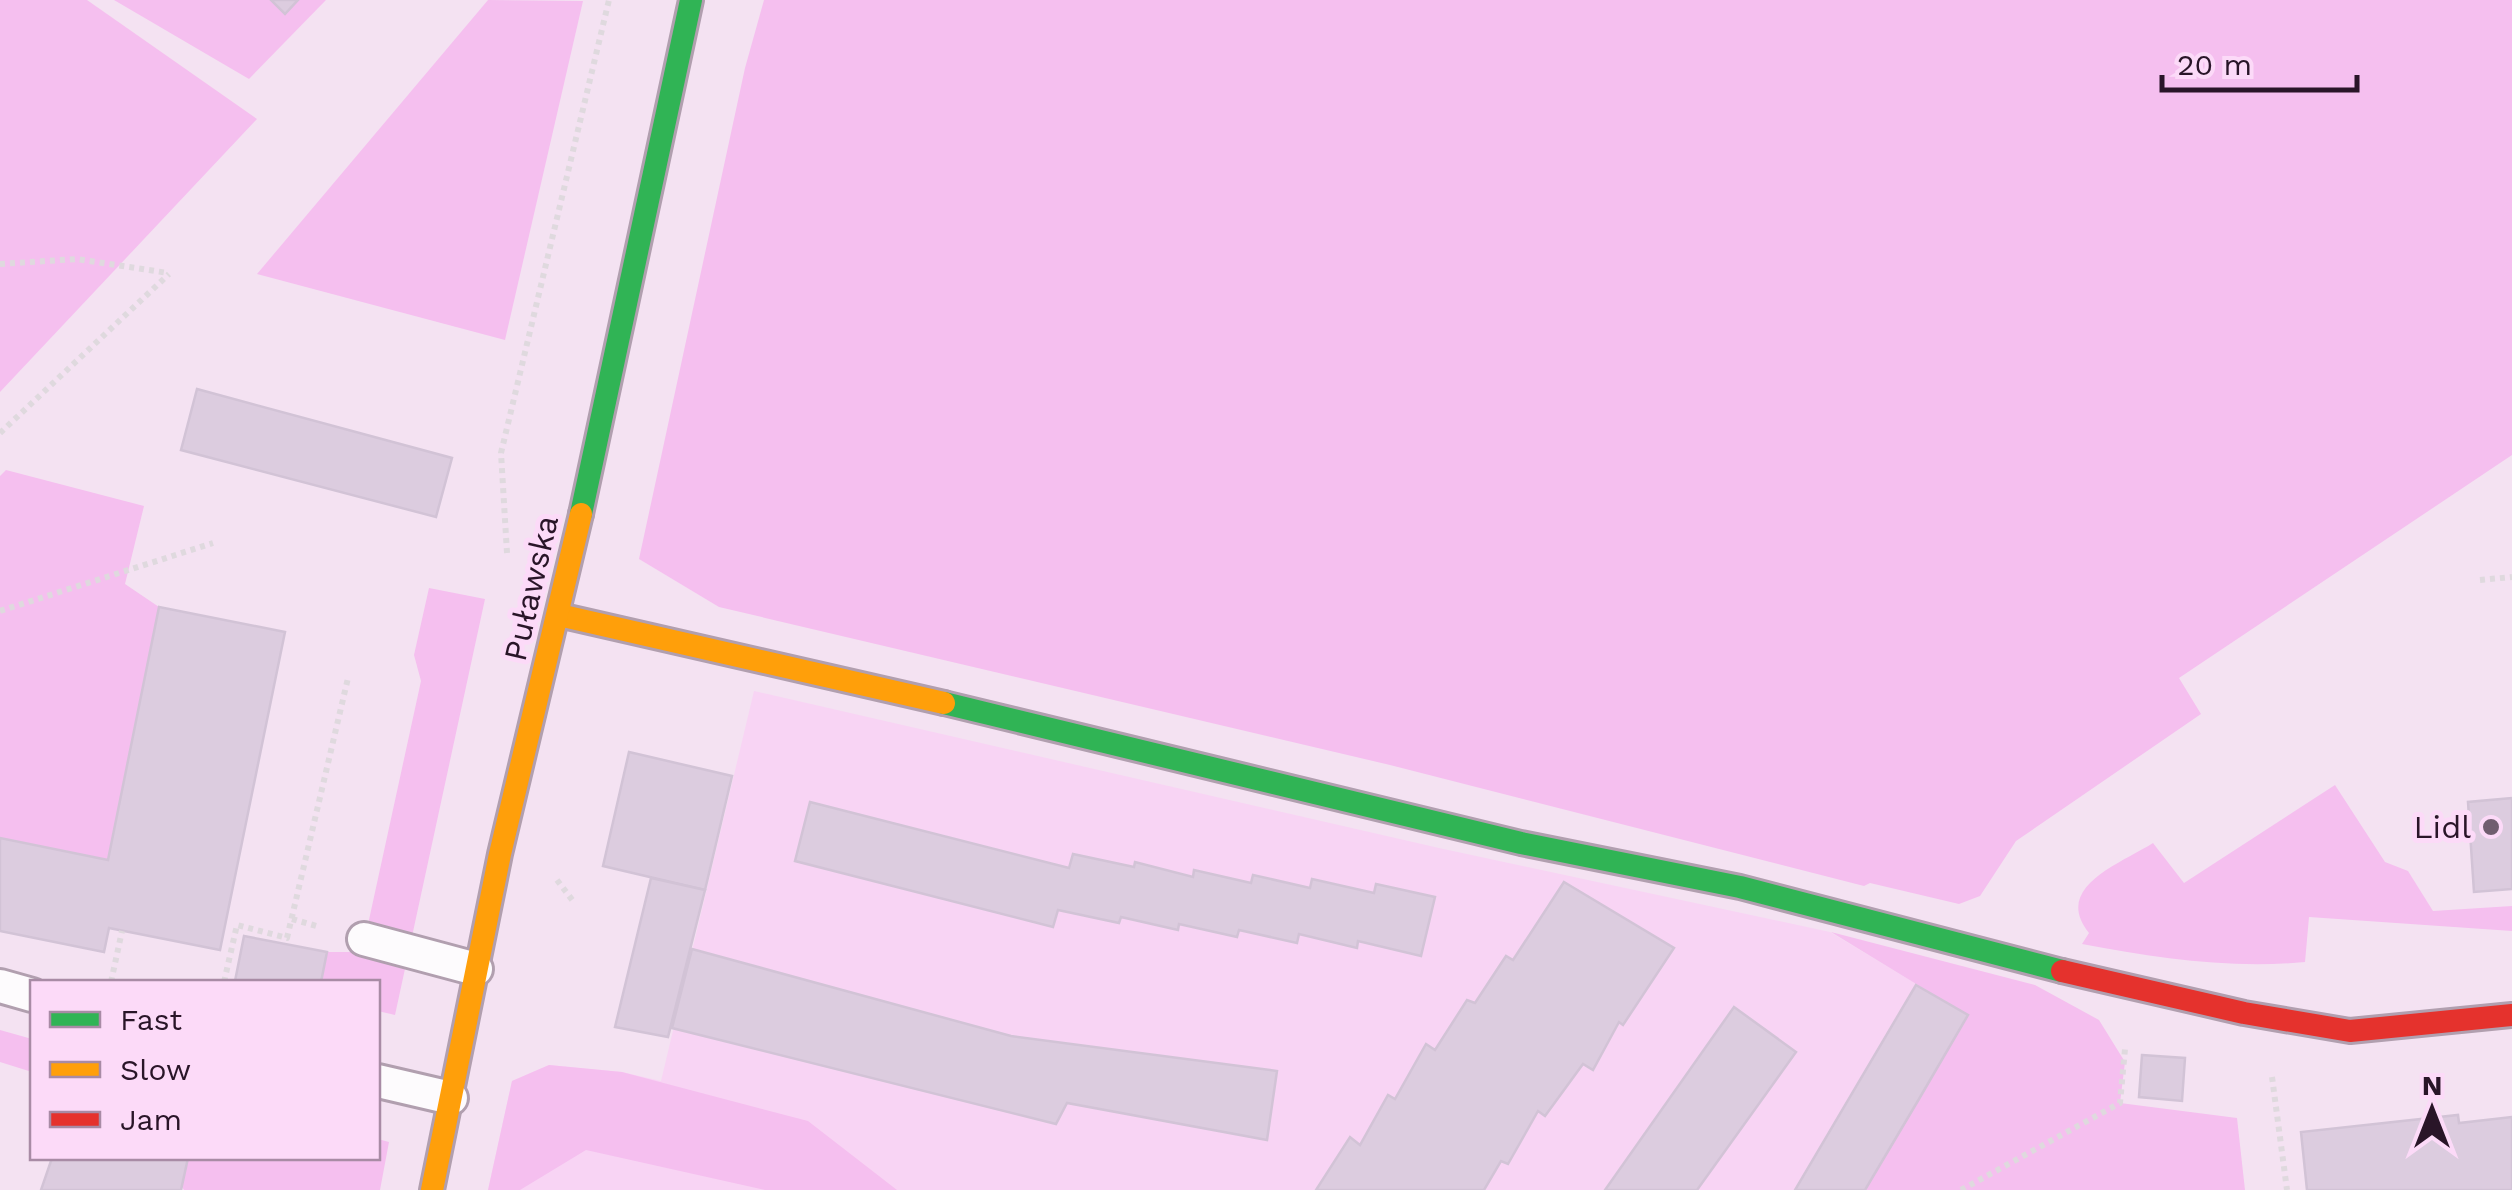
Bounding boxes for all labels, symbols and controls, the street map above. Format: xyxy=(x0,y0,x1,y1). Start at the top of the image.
scale bar xyxy=(2162,30,2357,92)
text: 20 m xyxy=(2177,47,2252,82)
street label: Puławska xyxy=(496,512,566,664)
place label: Lidl xyxy=(2413,808,2471,846)
marker: Lidl xyxy=(2480,816,2502,838)
legend xyxy=(30,980,380,1160)
text: Fast xyxy=(120,1002,183,1037)
text: Slow xyxy=(120,1052,191,1087)
north arrow xyxy=(2382,1060,2482,1160)
text: N xyxy=(2422,1069,2442,1102)
text: Jam xyxy=(120,1102,182,1137)

